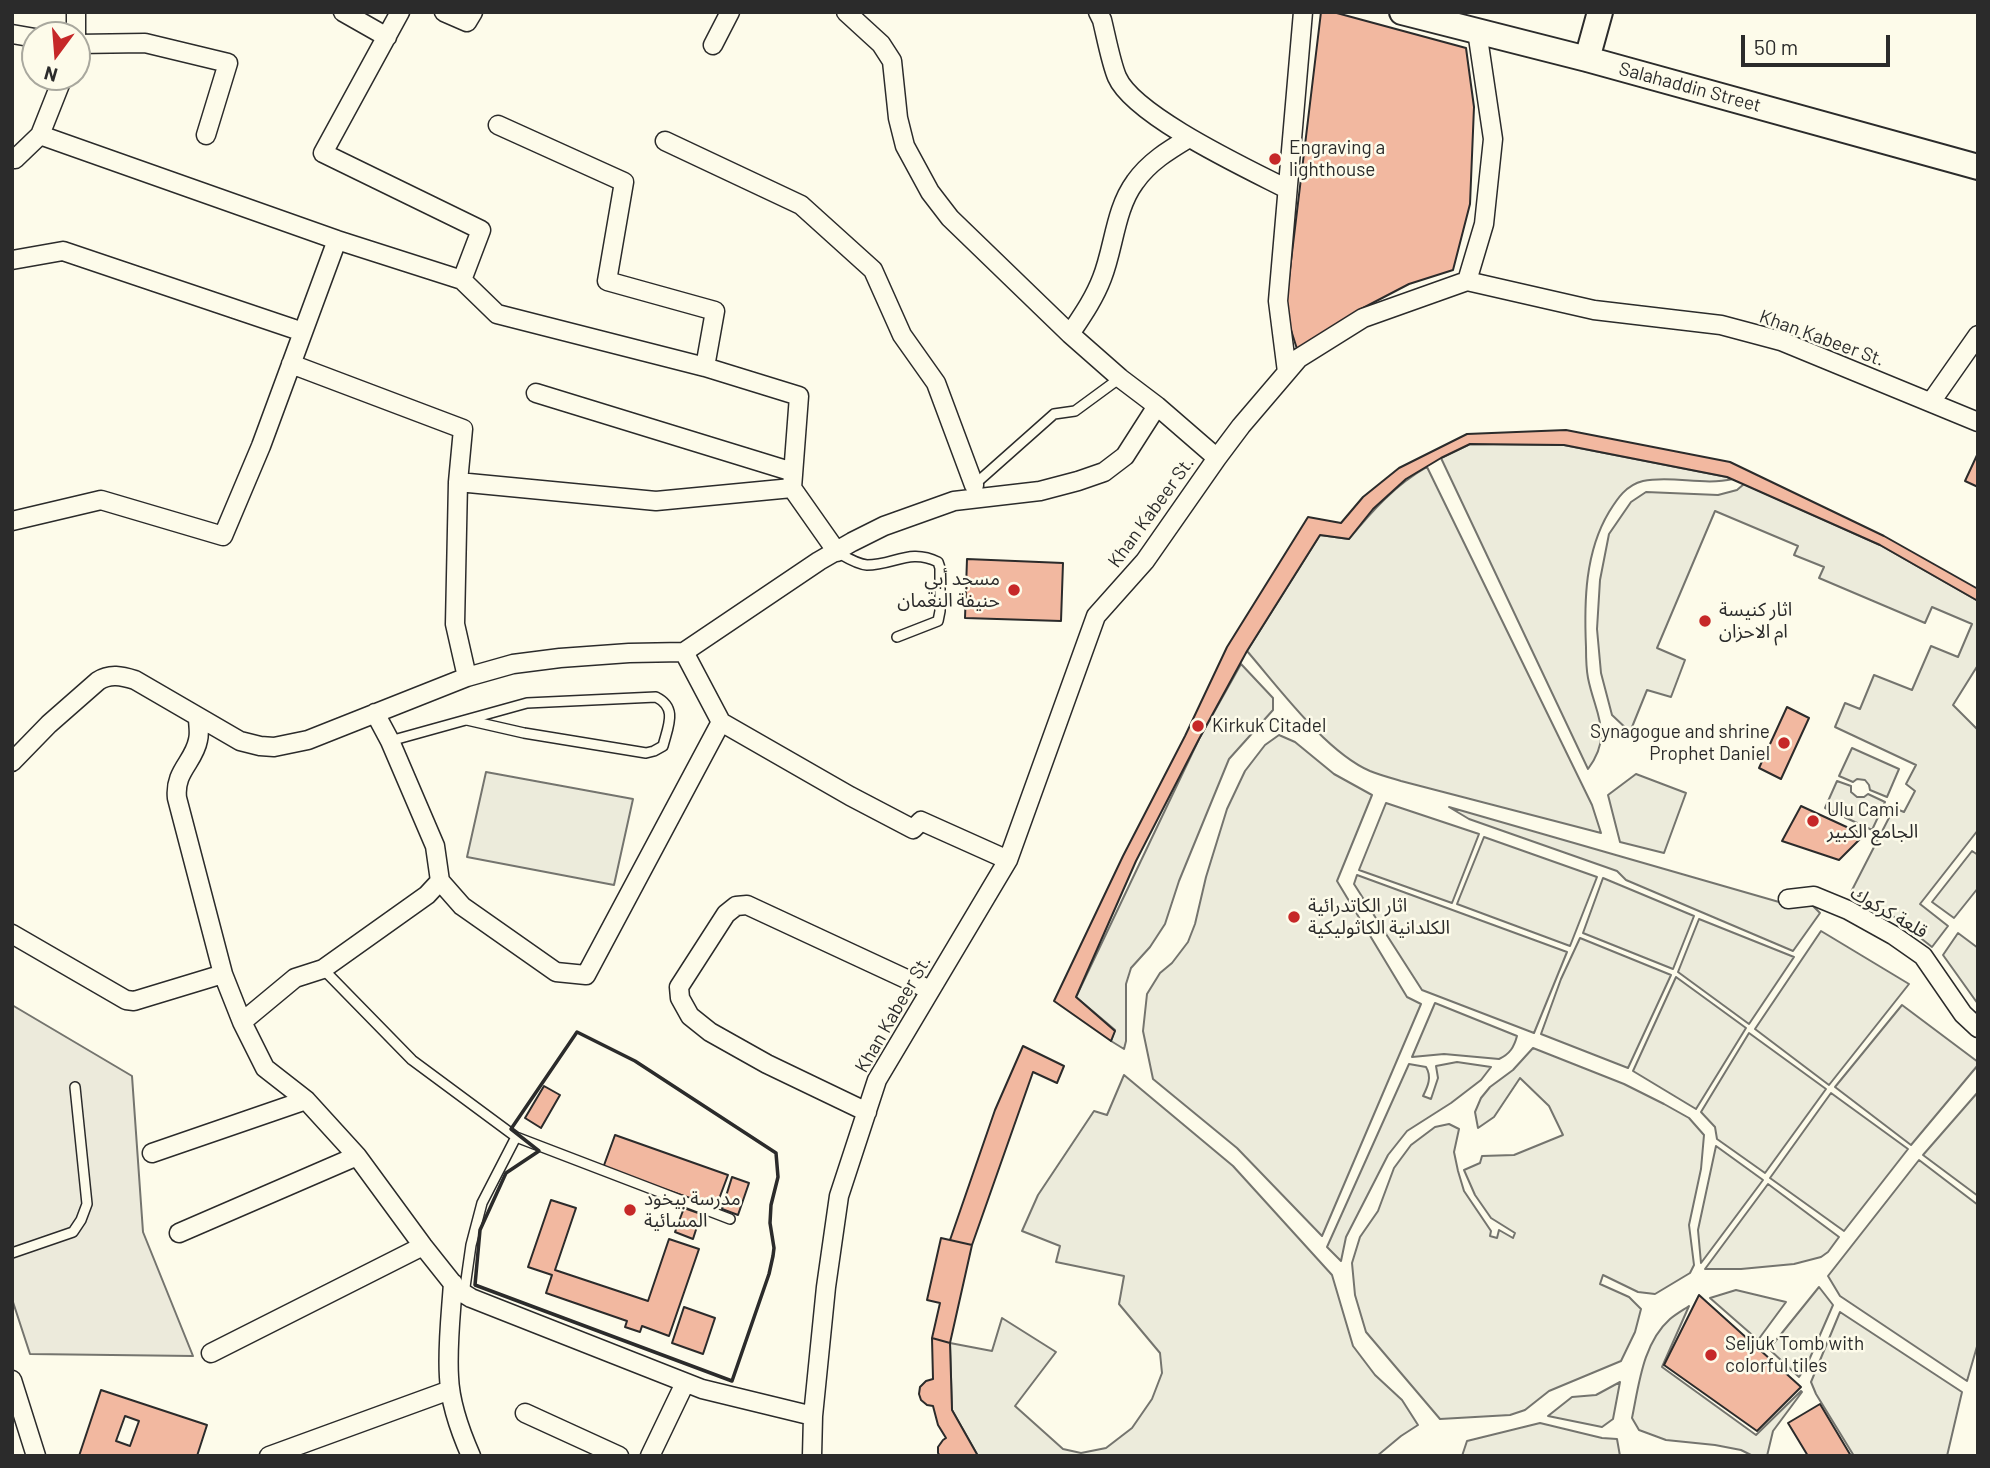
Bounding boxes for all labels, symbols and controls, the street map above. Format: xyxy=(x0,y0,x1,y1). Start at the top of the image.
north arrow xyxy=(21,21,91,91)
scale bar xyxy=(1745,21,1894,65)
text: 50 m xyxy=(1754,34,1798,59)
street label: Salahaddin Street xyxy=(1616,57,1764,117)
text: N xyxy=(41,62,60,88)
place label: Engraving a lighthouse xyxy=(1289,137,1385,181)
marker: Engraving a lighthouse xyxy=(1267,151,1283,167)
street label: Khan Kabeer St. xyxy=(1756,305,1888,371)
street label: Khan Kabeer St. xyxy=(1103,452,1199,572)
place label: مسجد أبي حنيفة النعمان xyxy=(897,568,1000,612)
marker: مسجد أبي حنيفة النعمان xyxy=(1006,582,1022,598)
place label: اثار كنيسة ام الاحزان xyxy=(1719,599,1792,643)
marker: اثار كنيسة ام الاحزان xyxy=(1697,613,1713,629)
place label: Kirkuk Citadel xyxy=(1212,715,1326,737)
marker: Kirkuk Citadel xyxy=(1190,718,1206,734)
place label: Synagogue and shrine Prophet Daniel xyxy=(1590,721,1770,765)
marker: Synagogue and shrine Prophet Daniel xyxy=(1776,735,1792,751)
place label: Ulu Cami الجامع الكبير xyxy=(1827,799,1918,843)
marker: Ulu Cami الجامع الكبير xyxy=(1805,813,1821,829)
street label: قلعة كركوك xyxy=(1846,881,1932,943)
place label: اثار الكاتدرائية الكلدانية الكاثوليكية xyxy=(1308,895,1450,939)
marker: اثار الكاتدرائية الكلدانية الكاثوليكية xyxy=(1286,909,1302,925)
street label: Khan Kabeer St. xyxy=(850,951,936,1077)
place label: مدرسة بيخود المسائية xyxy=(644,1188,741,1232)
marker: مدرسة بيخود المسائية xyxy=(622,1202,638,1218)
place label: Seljuk Tomb with colorful tiles xyxy=(1725,1333,1864,1377)
marker: Seljuk Tomb with colorful tiles xyxy=(1703,1347,1719,1363)

